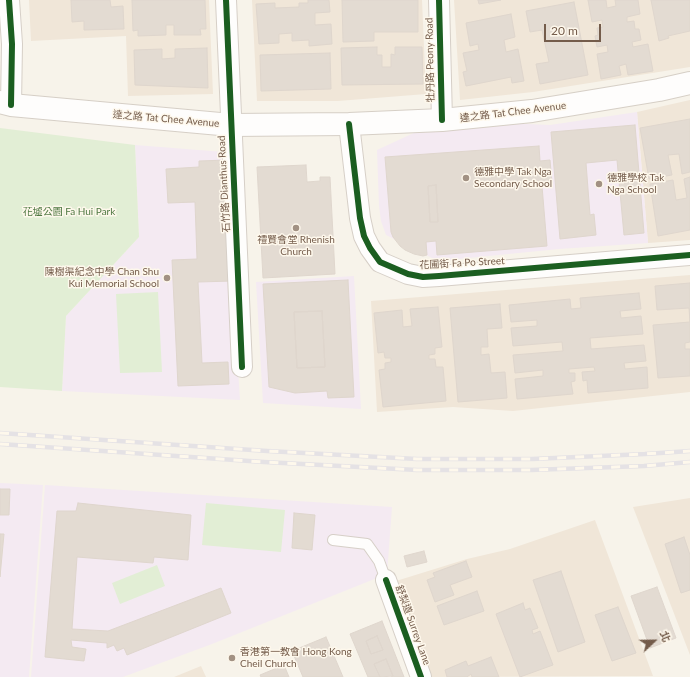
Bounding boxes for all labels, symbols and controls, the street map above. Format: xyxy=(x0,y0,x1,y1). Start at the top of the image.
scale bar xyxy=(546,16,603,42)
street label: 牡丹路 Peony Road xyxy=(423,18,437,102)
text: 20 m xyxy=(551,23,578,38)
street label: 達之路 Tat Chee Avenue xyxy=(459,100,567,124)
street label: 達之路 Tat Chee Avenue xyxy=(112,108,220,130)
street label: 石竹路 Dianthus Road xyxy=(215,135,233,233)
place label: 德雅中學 Tak Nga Secondary School xyxy=(474,166,552,190)
place label: 德雅學校 Tak Nga School xyxy=(607,172,664,196)
marker: 德雅中學 Tak Nga Secondary School xyxy=(461,173,471,183)
marker: 德雅學校 Tak Nga School xyxy=(594,179,604,189)
park label: 花墟公園 Fa Hui Park xyxy=(23,206,115,218)
marker: 禮賢會堂 Rhenish Church xyxy=(291,223,301,233)
place label: 禮賢會堂 Rhenish Church xyxy=(257,234,335,258)
street label: 花圃街 Fa Po Street xyxy=(419,255,505,271)
place label: 陳樹渠紀念中學 Chan Shu Kui Memorial School xyxy=(45,266,159,290)
marker: 陳樹渠紀念中學 Chan Shu Kui Memorial School xyxy=(162,273,172,283)
street label: 舒梨道 Surrey Lane xyxy=(393,583,433,667)
north arrow xyxy=(634,621,674,661)
text: 北 xyxy=(658,629,674,644)
place label: 香港第一教會 Hong Kong Cheil Church xyxy=(240,646,352,670)
marker: 香港第一教會 Hong Kong Cheil Church xyxy=(227,653,237,663)

